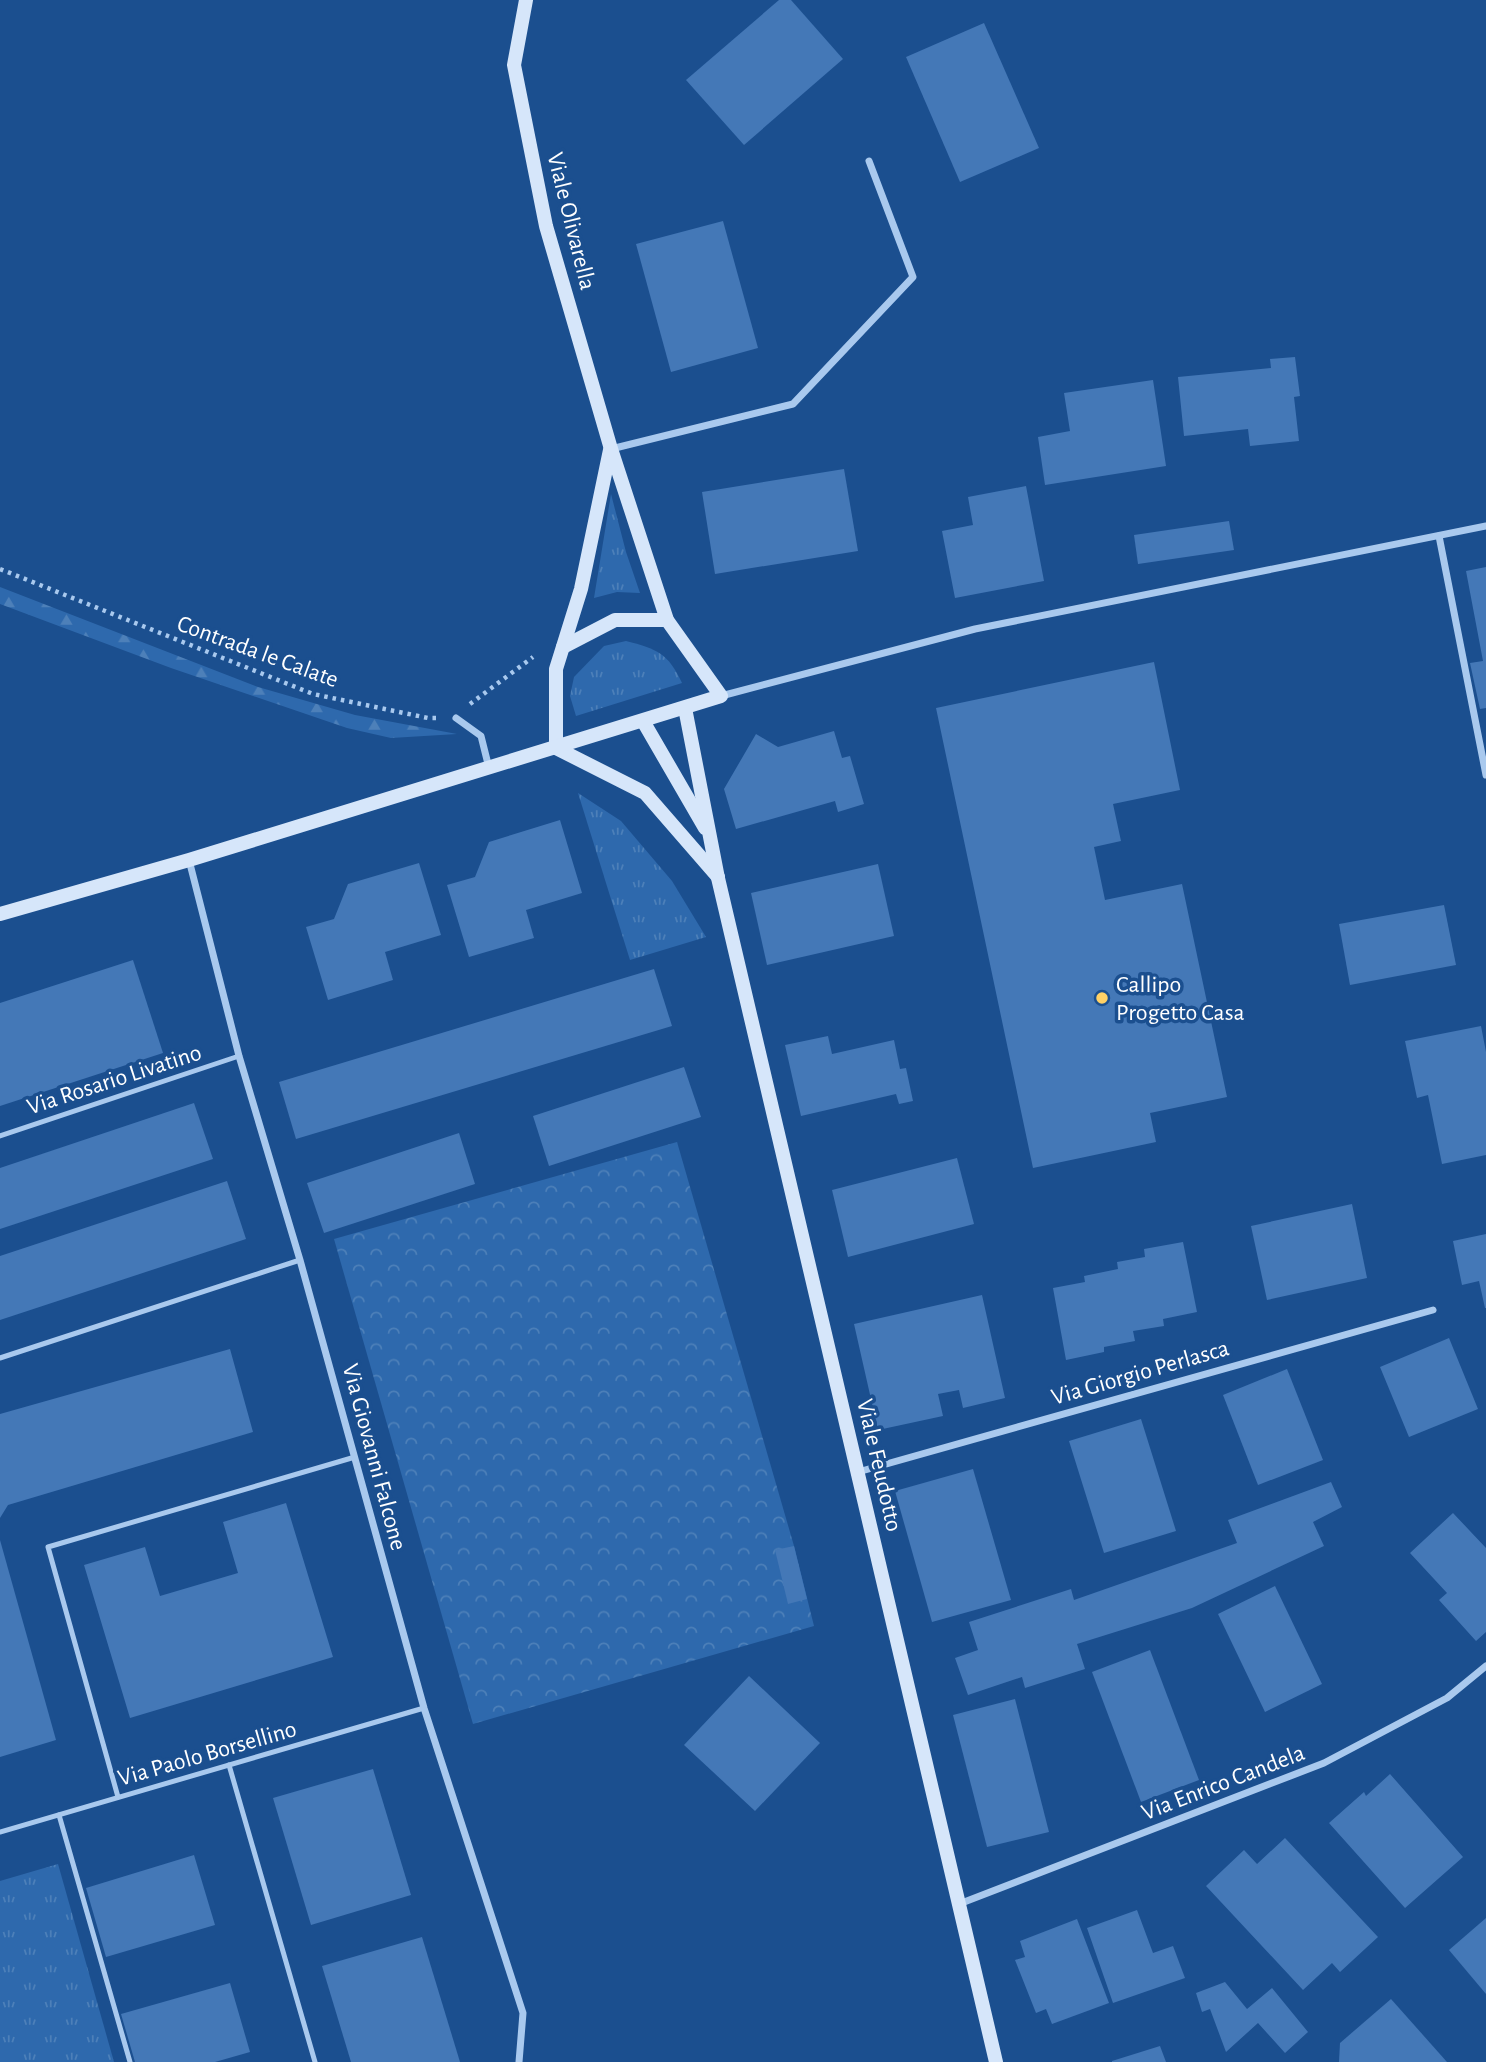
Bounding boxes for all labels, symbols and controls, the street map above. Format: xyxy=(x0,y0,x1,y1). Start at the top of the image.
street label: Viale Olivarella xyxy=(542,150,600,292)
street label: Contrada le Calate xyxy=(174,612,341,692)
place label: Callipo Progetto Casa xyxy=(1116,973,1245,1025)
marker: Callipo Progetto Casa xyxy=(1094,990,1110,1006)
street label: Via Rosario Livatino xyxy=(24,1040,205,1119)
street label: Via Giorgio Perlasca xyxy=(1049,1336,1232,1410)
street label: Via Giovanni Falcone xyxy=(338,1361,410,1553)
street label: Viale Feudotto xyxy=(852,1397,906,1534)
street label: Via Paolo Borsellino xyxy=(115,1717,299,1791)
street label: Via Enrico Candela xyxy=(1138,1741,1308,1825)

